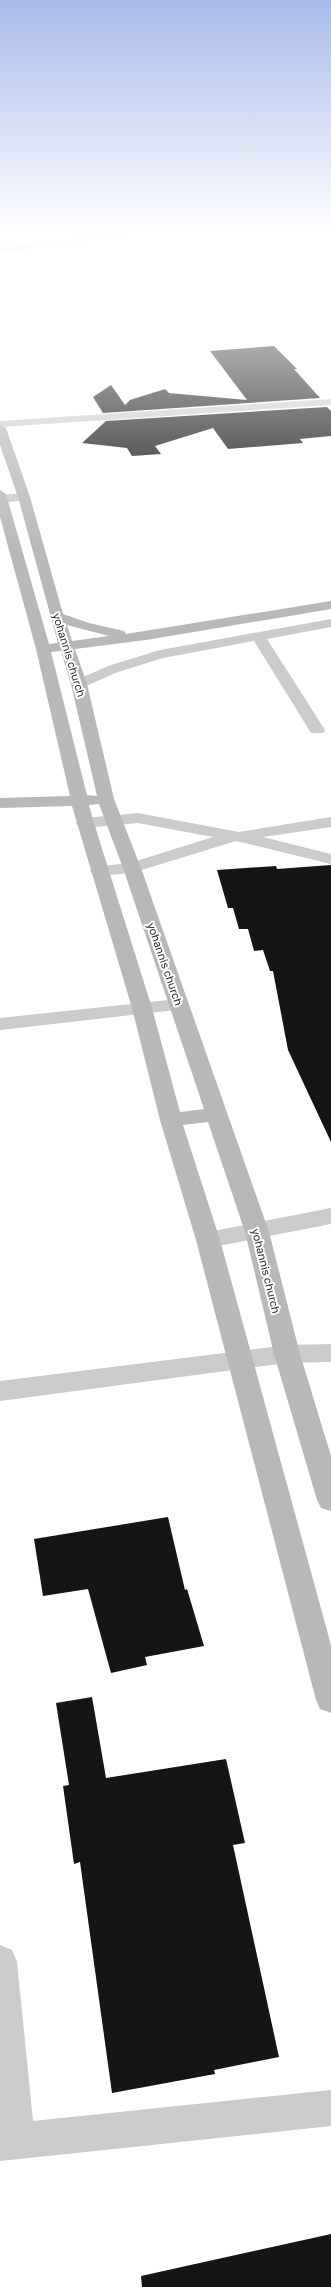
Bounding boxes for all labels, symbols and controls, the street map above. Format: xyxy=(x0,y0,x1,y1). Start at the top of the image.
street label: yohannis church xyxy=(51,611,88,698)
street label: yohannis church xyxy=(145,921,186,1007)
street label: yohannis church xyxy=(250,1227,283,1315)

